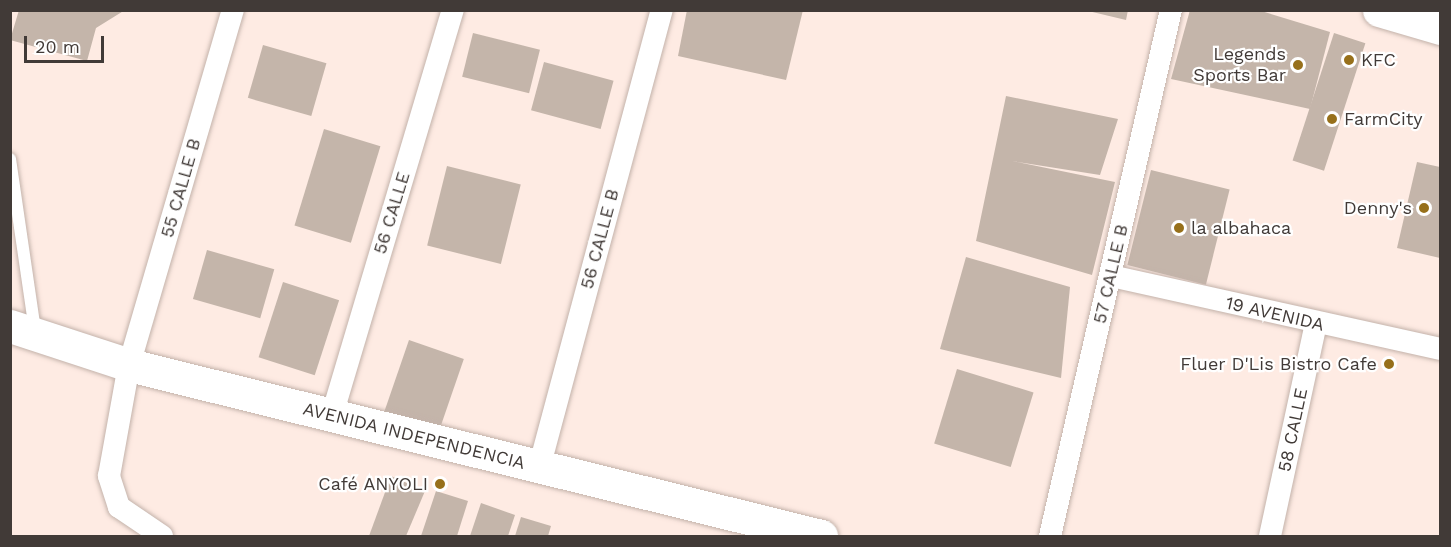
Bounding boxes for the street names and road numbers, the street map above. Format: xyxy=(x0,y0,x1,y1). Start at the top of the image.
street label: 55 CALLE B xyxy=(157,136,205,240)
street label: 56 CALLE xyxy=(369,169,415,257)
street label: 56 CALLE B xyxy=(576,187,624,291)
street label: 57 CALLE B xyxy=(1089,222,1133,326)
street label: 19 AVENIDA xyxy=(1223,292,1327,336)
street label: 58 CALLE xyxy=(1274,386,1312,474)
street label: AVENIDA INDEPENDENCIA xyxy=(300,398,528,474)

